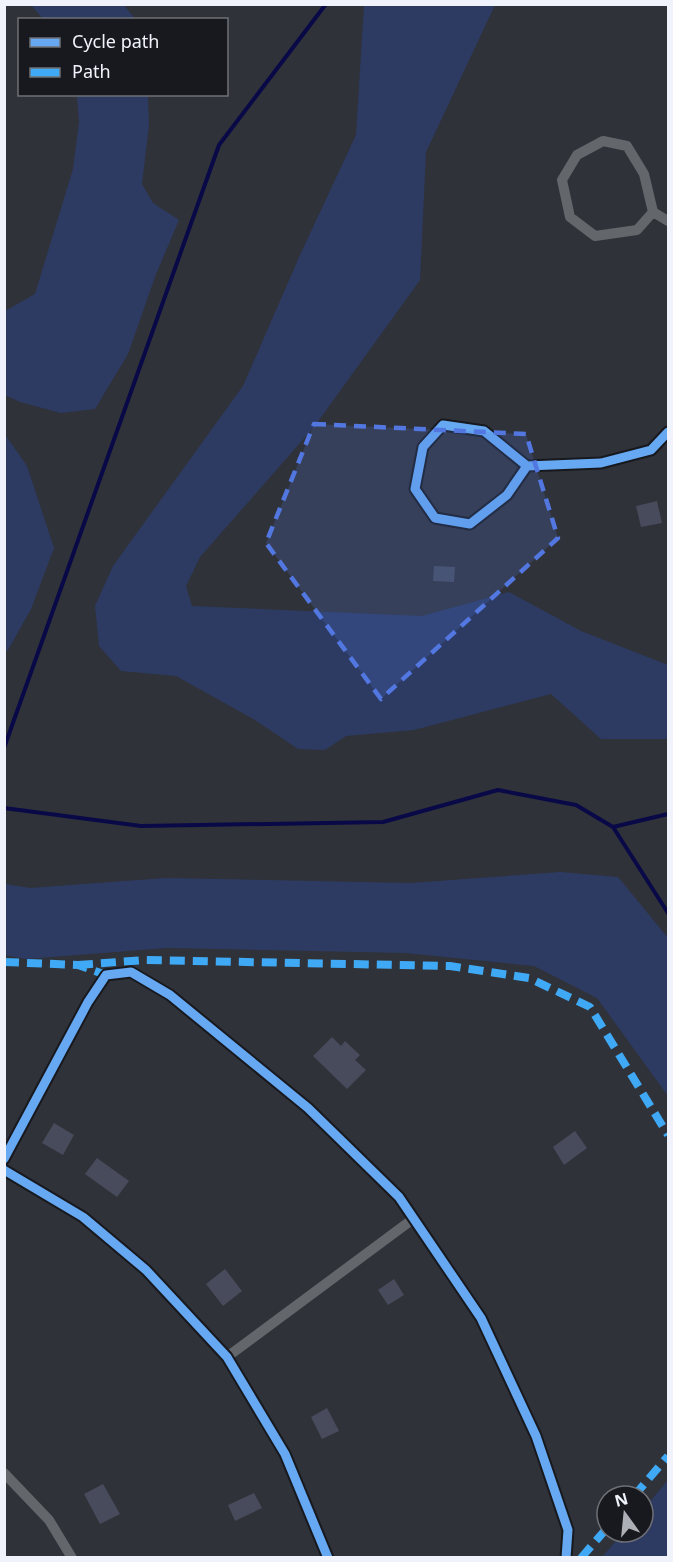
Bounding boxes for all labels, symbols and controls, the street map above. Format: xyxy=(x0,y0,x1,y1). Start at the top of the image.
legend xyxy=(18,18,228,96)
text: Cycle path xyxy=(72,29,159,53)
text: Path xyxy=(72,59,111,83)
north arrow xyxy=(595,1484,655,1544)
text: N xyxy=(612,1487,630,1512)

